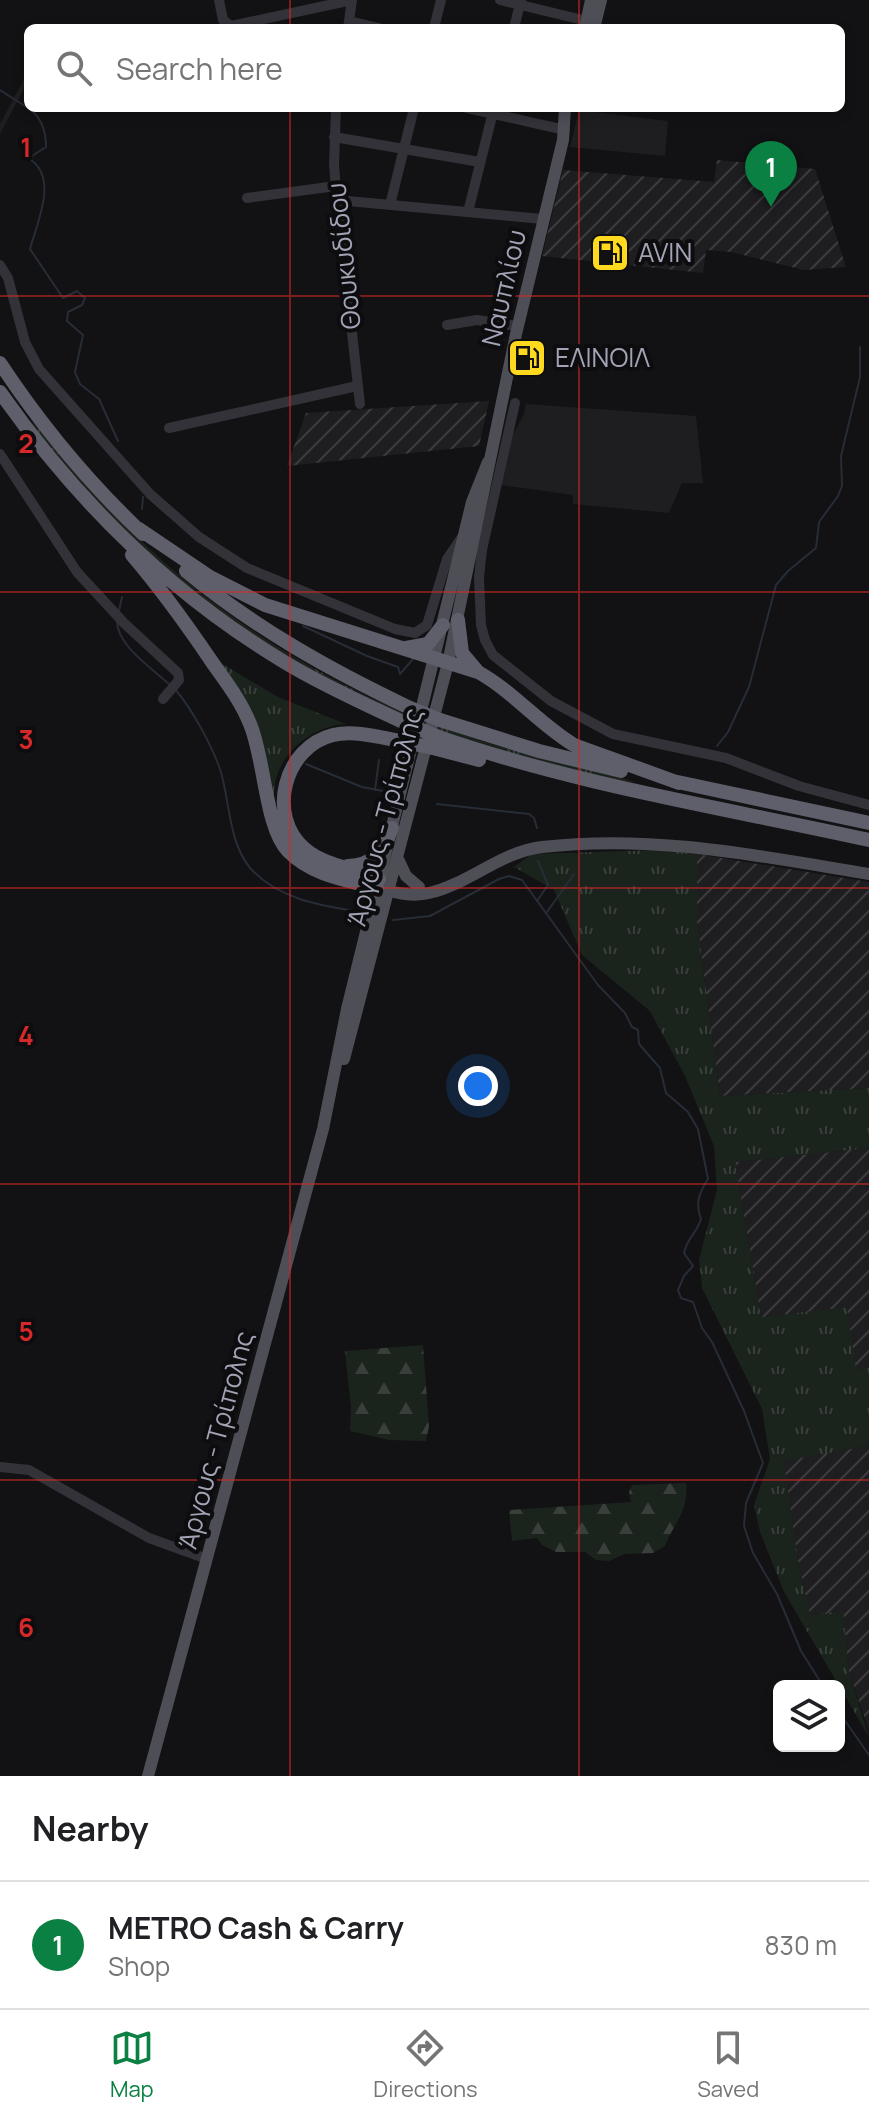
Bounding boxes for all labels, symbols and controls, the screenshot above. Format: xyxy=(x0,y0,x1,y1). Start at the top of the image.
search box xyxy=(24,24,845,112)
icon: search xyxy=(52,46,96,90)
text: Search here xyxy=(116,48,283,89)
text: 1 xyxy=(20,129,32,165)
pin: 1 xyxy=(745,141,797,207)
street label: Θουκυδίδου xyxy=(317,181,369,331)
street label: Ναυπλίου xyxy=(472,226,534,350)
fuel station icon: AVIN xyxy=(589,232,631,274)
place label: AVIN xyxy=(638,234,692,270)
fuel station icon: ΕΛΙΝΟΙΛ xyxy=(506,337,548,379)
place label: ΕΛΙΝΟΙΛ xyxy=(555,339,650,375)
text: 2 xyxy=(18,425,34,461)
street label: Άργους - Τρίπολης xyxy=(338,704,430,930)
text: 3 xyxy=(18,721,34,757)
text: 4 xyxy=(18,1017,34,1053)
your location xyxy=(458,1066,498,1106)
text: 5 xyxy=(18,1313,34,1349)
street label: Άργους - Τρίπολης xyxy=(169,1327,261,1553)
text: 6 xyxy=(18,1609,34,1645)
map controls xyxy=(773,1680,845,1752)
button: layers xyxy=(773,1680,845,1752)
text: Nearby xyxy=(32,1805,148,1851)
text: METRO Cash & Carry xyxy=(108,1907,404,1948)
text: 1 xyxy=(52,1927,64,1963)
text: 830 m xyxy=(764,1927,837,1963)
text: Shop xyxy=(108,1948,170,1984)
tab: Map xyxy=(110,2026,154,2104)
tab: Directions xyxy=(373,2026,478,2104)
tab: Saved xyxy=(697,2026,759,2104)

